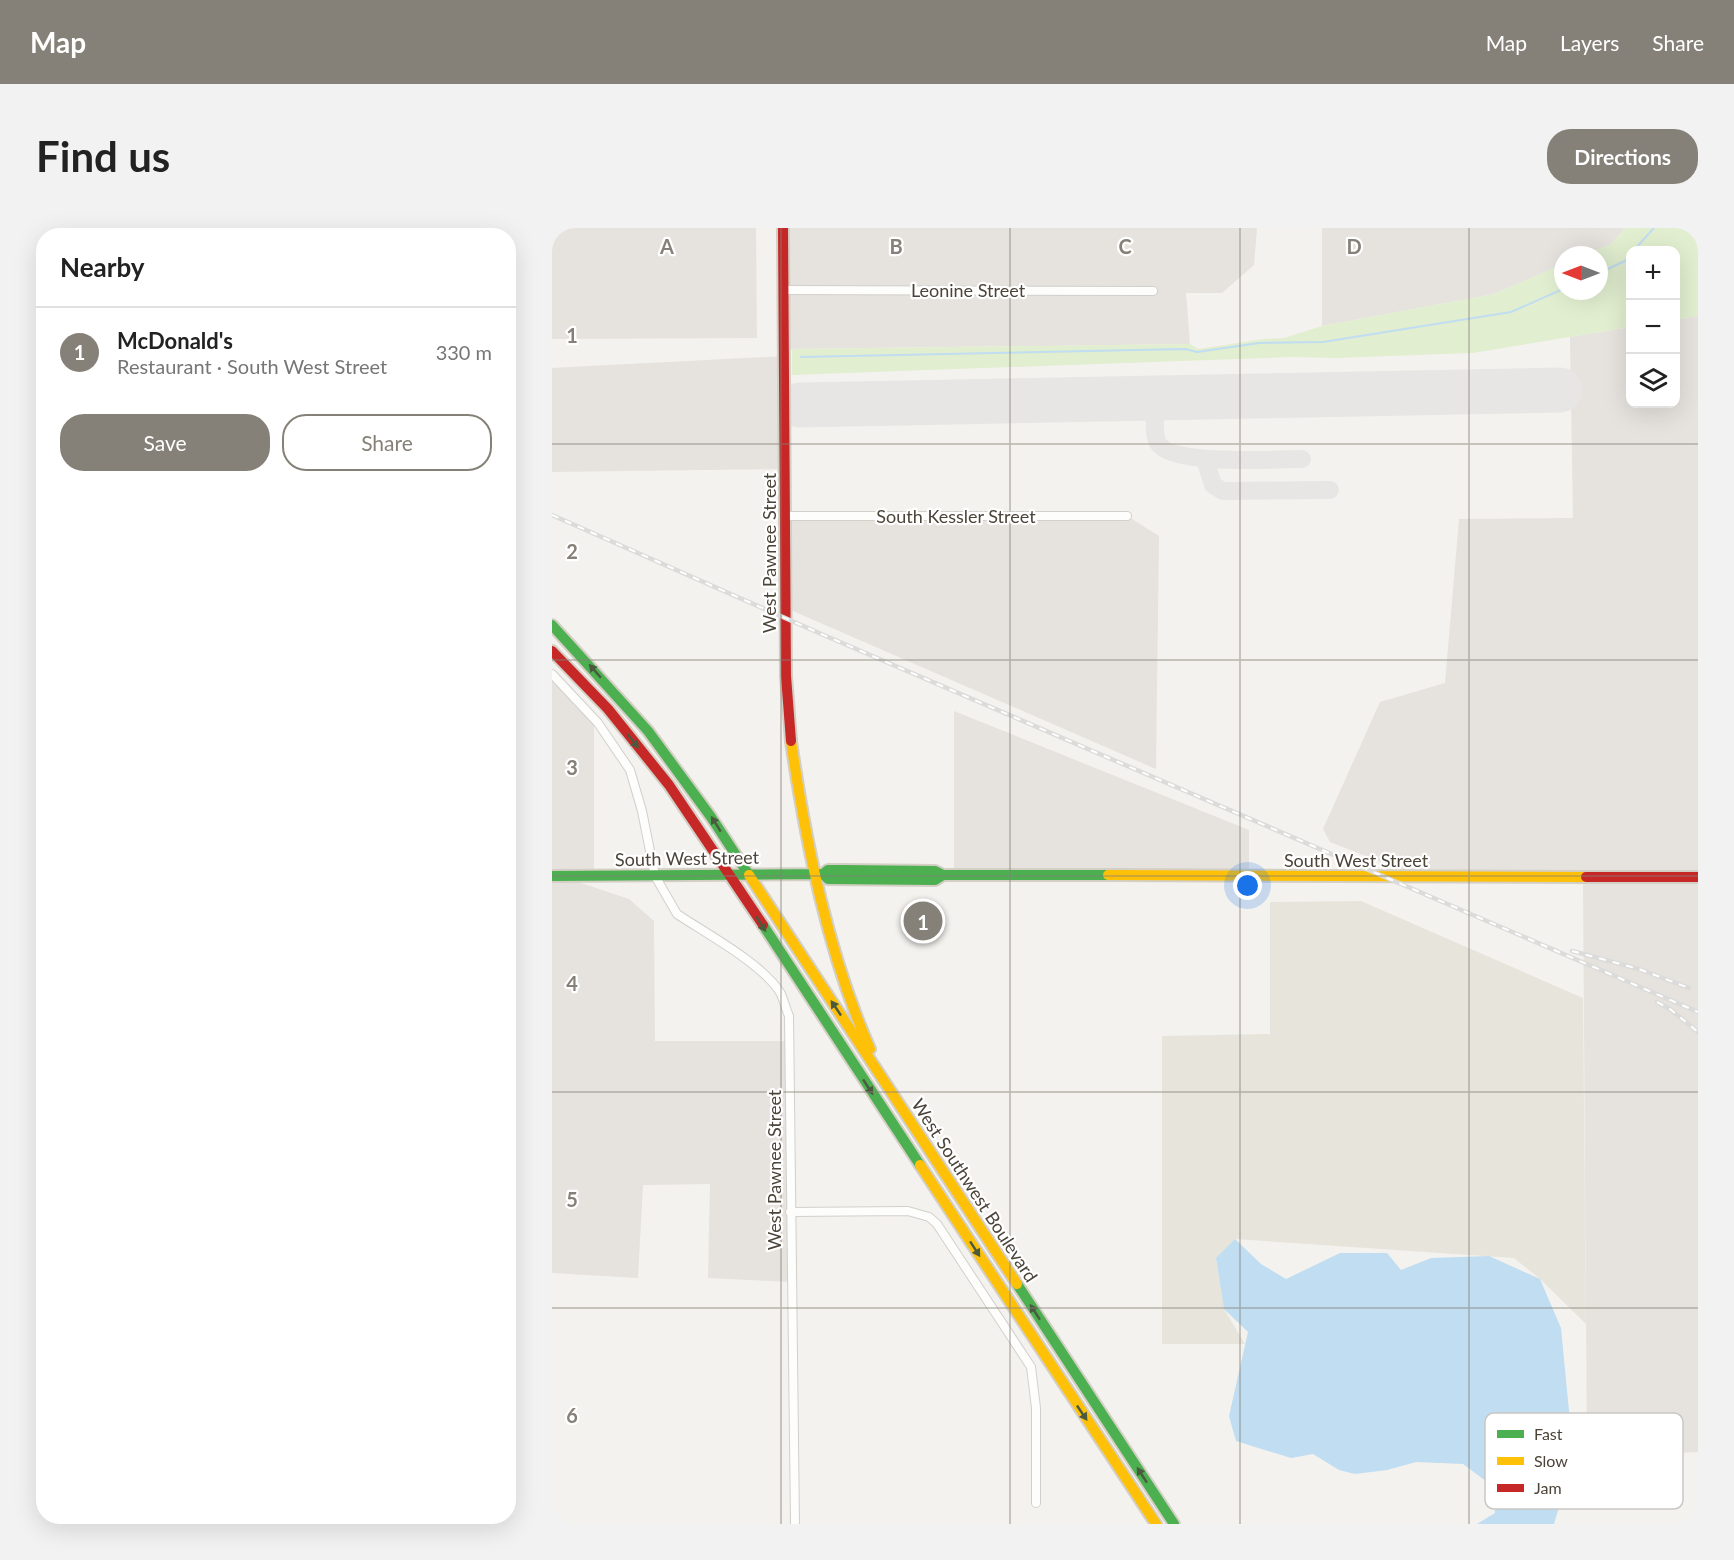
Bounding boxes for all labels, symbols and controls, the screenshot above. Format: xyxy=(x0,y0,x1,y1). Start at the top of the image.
text: Map xyxy=(30,25,86,59)
text: Map xyxy=(1486,30,1527,55)
text: Layers xyxy=(1560,30,1619,55)
text: Share xyxy=(1652,30,1704,55)
button: Directions xyxy=(1547,129,1698,184)
text: Find us xyxy=(36,131,170,181)
text: A xyxy=(659,234,674,258)
text: B xyxy=(889,234,903,258)
text: C xyxy=(1118,234,1132,258)
text: D xyxy=(1346,234,1362,258)
north arrow xyxy=(1554,246,1608,300)
map controls xyxy=(1626,246,1680,408)
button: + xyxy=(1626,246,1680,300)
text: Nearby xyxy=(60,251,145,283)
street label: Leonine Street xyxy=(911,279,1026,301)
button: − xyxy=(1626,300,1680,354)
text: 1 xyxy=(566,323,578,347)
text: McDonald's xyxy=(117,327,233,354)
text: 1 xyxy=(74,340,85,364)
text: 330 m xyxy=(436,340,492,364)
text: Restaurant · South West Street xyxy=(117,354,387,378)
button: layers xyxy=(1626,354,1680,408)
button: Save xyxy=(60,414,270,471)
button: Share xyxy=(282,414,492,471)
street label: West Pawnee Street xyxy=(758,472,780,633)
street label: South Kessler Street xyxy=(876,505,1036,527)
text: 2 xyxy=(566,539,578,563)
one-way arrow xyxy=(589,664,602,679)
one-way arrow xyxy=(627,733,639,748)
text: 3 xyxy=(566,755,578,779)
one-way arrow xyxy=(710,816,721,833)
street label: South West Street xyxy=(615,846,760,870)
street label: South West Street xyxy=(1284,849,1429,871)
your location xyxy=(1233,871,1262,900)
pin: 1 xyxy=(904,898,943,944)
one-way arrow xyxy=(755,916,766,932)
text: 4 xyxy=(566,971,578,995)
one-way arrow xyxy=(831,1000,842,1017)
one-way arrow xyxy=(862,1079,873,1095)
street label: West Pawnee Street xyxy=(763,1089,785,1250)
street label: West Southwest Boulevard xyxy=(907,1094,1043,1286)
text: 5 xyxy=(566,1187,578,1211)
one-way arrow xyxy=(969,1241,981,1257)
one-way arrow xyxy=(1030,1304,1041,1320)
text: 6 xyxy=(566,1403,578,1427)
one-way arrow xyxy=(1076,1405,1087,1421)
legend xyxy=(1485,1413,1683,1509)
text: Fast xyxy=(1534,1424,1563,1443)
text: Slow xyxy=(1534,1451,1568,1470)
one-way arrow xyxy=(1136,1467,1147,1484)
text: Jam xyxy=(1534,1478,1562,1497)

